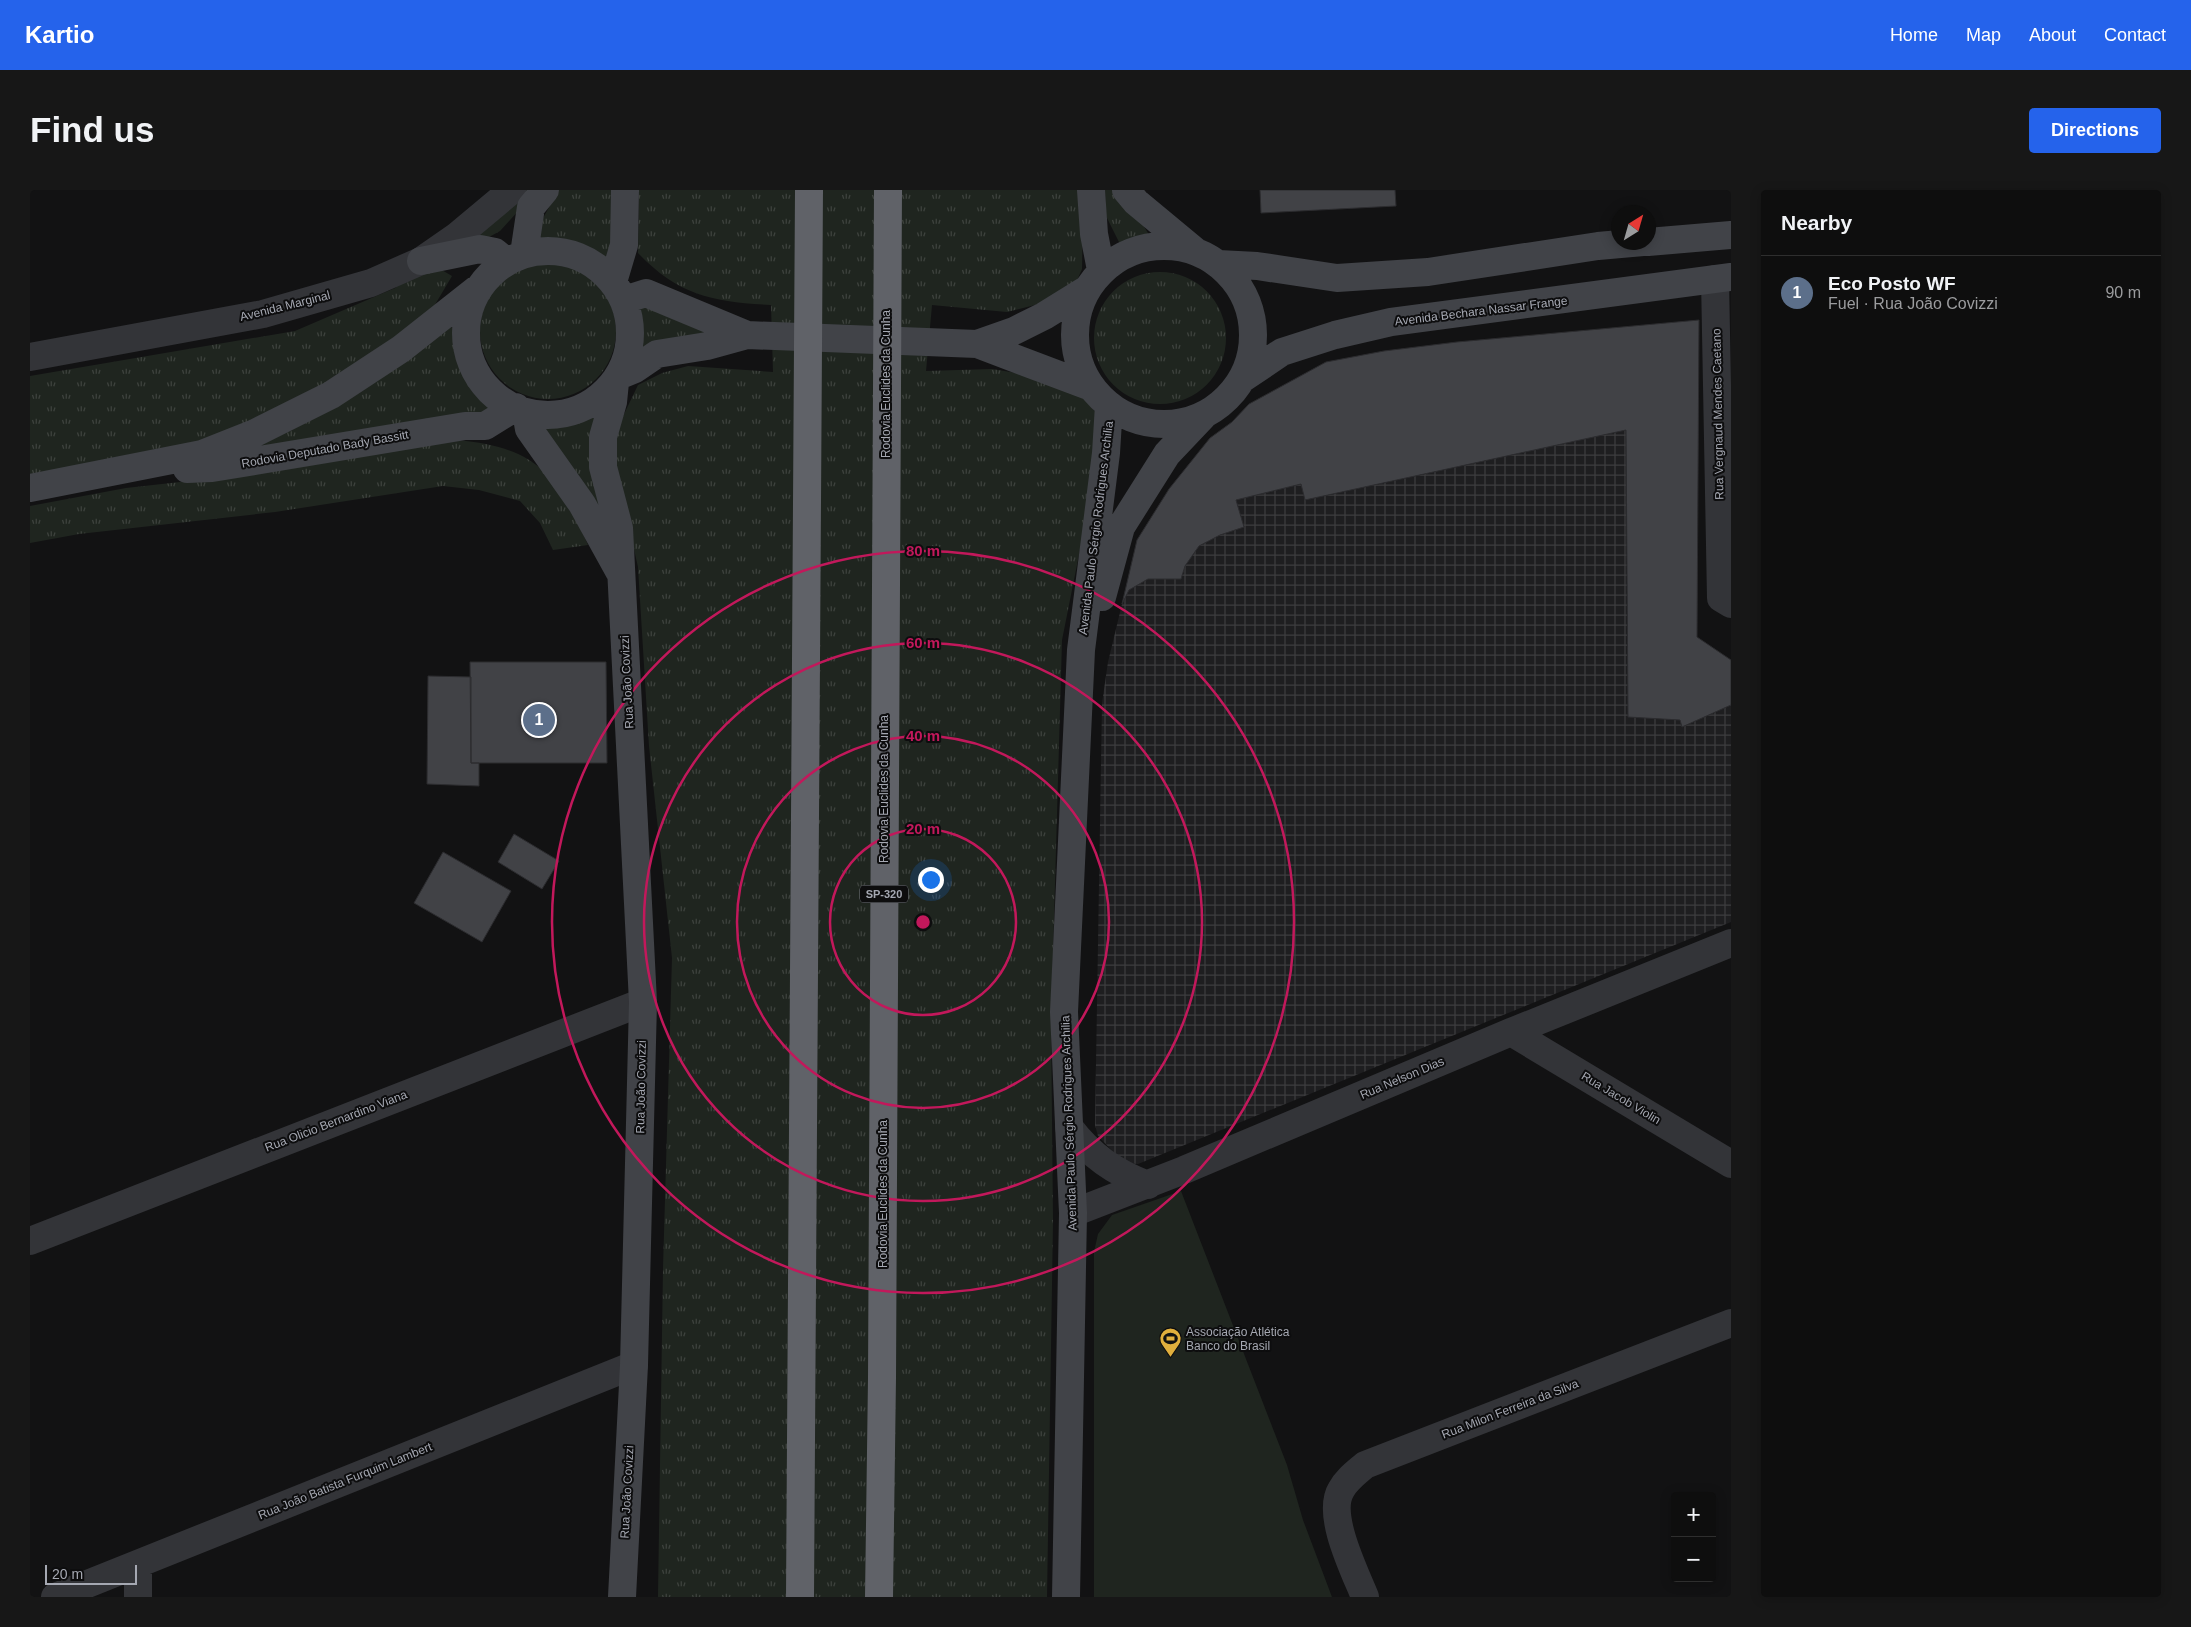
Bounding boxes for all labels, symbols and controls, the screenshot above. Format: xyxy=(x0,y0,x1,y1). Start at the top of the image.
text: Kartio xyxy=(25,21,94,48)
text: Home xyxy=(1890,25,1938,45)
text: Map xyxy=(1966,25,2001,45)
text: About xyxy=(2029,25,2076,45)
text: Contact xyxy=(2104,25,2166,45)
button: Directions xyxy=(2029,108,2161,153)
text: Find us xyxy=(30,110,154,149)
north arrow xyxy=(1611,205,1656,250)
text: Nearby xyxy=(1781,211,1852,234)
text: Eco Posto WF xyxy=(1828,273,1956,294)
text: 1 xyxy=(1793,284,1801,301)
text: 90 m xyxy=(2105,284,2141,301)
street label: Avenida Marginal xyxy=(238,288,332,324)
street label: Avenida Bechara Nassar Frange xyxy=(1394,293,1568,329)
text: Fuel · Rua João Covizzi xyxy=(1828,295,1998,312)
street label: Rodovia Euclides da Cunha xyxy=(879,310,893,458)
street label: Rua Vergnaud Mendes Caetano xyxy=(1709,328,1726,500)
street label: Avenida Paulo Sérgio Rodrigues Archilia xyxy=(1076,420,1116,636)
street label: Rodovia Deputado Bady Bassitt xyxy=(240,427,410,471)
text: 80 m xyxy=(906,542,940,559)
text: 60 m xyxy=(906,634,940,651)
street label: Rua João Covizzi xyxy=(618,635,636,729)
pin: 1 xyxy=(523,701,555,739)
street label: Rodovia Euclides da Cunha xyxy=(877,715,891,863)
text: 40 m xyxy=(906,727,940,744)
text: 20 m xyxy=(906,820,940,837)
your location xyxy=(918,867,944,893)
road number: SP-320 xyxy=(860,886,908,902)
centre of rings xyxy=(914,913,932,931)
street label: Avenida Paulo Sérgio Rodrigues Archilia xyxy=(1058,1015,1080,1231)
street label: Rua João Covizzi xyxy=(633,1040,649,1134)
street label: Rua Nelson Dias xyxy=(1358,1054,1446,1102)
street label: Rua Jacob Violin xyxy=(1579,1069,1663,1127)
street label: Rua Olicio Bernardino Viana xyxy=(263,1087,409,1155)
street label: Rodovia Euclides da Cunha xyxy=(876,1120,890,1268)
place label: Associação Atlética Banco do Brasil xyxy=(1186,1325,1290,1353)
sports icon: Associação Atlética Banco do Brasil xyxy=(1158,1327,1182,1358)
street label: Rua Milon Ferreira da Silva xyxy=(1440,1376,1581,1442)
street label: Rua João Batista Furquim Lambert xyxy=(256,1439,435,1522)
street label: Rua João Covizzi xyxy=(618,1445,636,1539)
map controls xyxy=(1671,1492,1716,1582)
button: + xyxy=(1671,1492,1716,1537)
button: − xyxy=(1671,1537,1716,1582)
scale bar xyxy=(45,1562,138,1585)
text: 20 m xyxy=(52,1566,83,1582)

